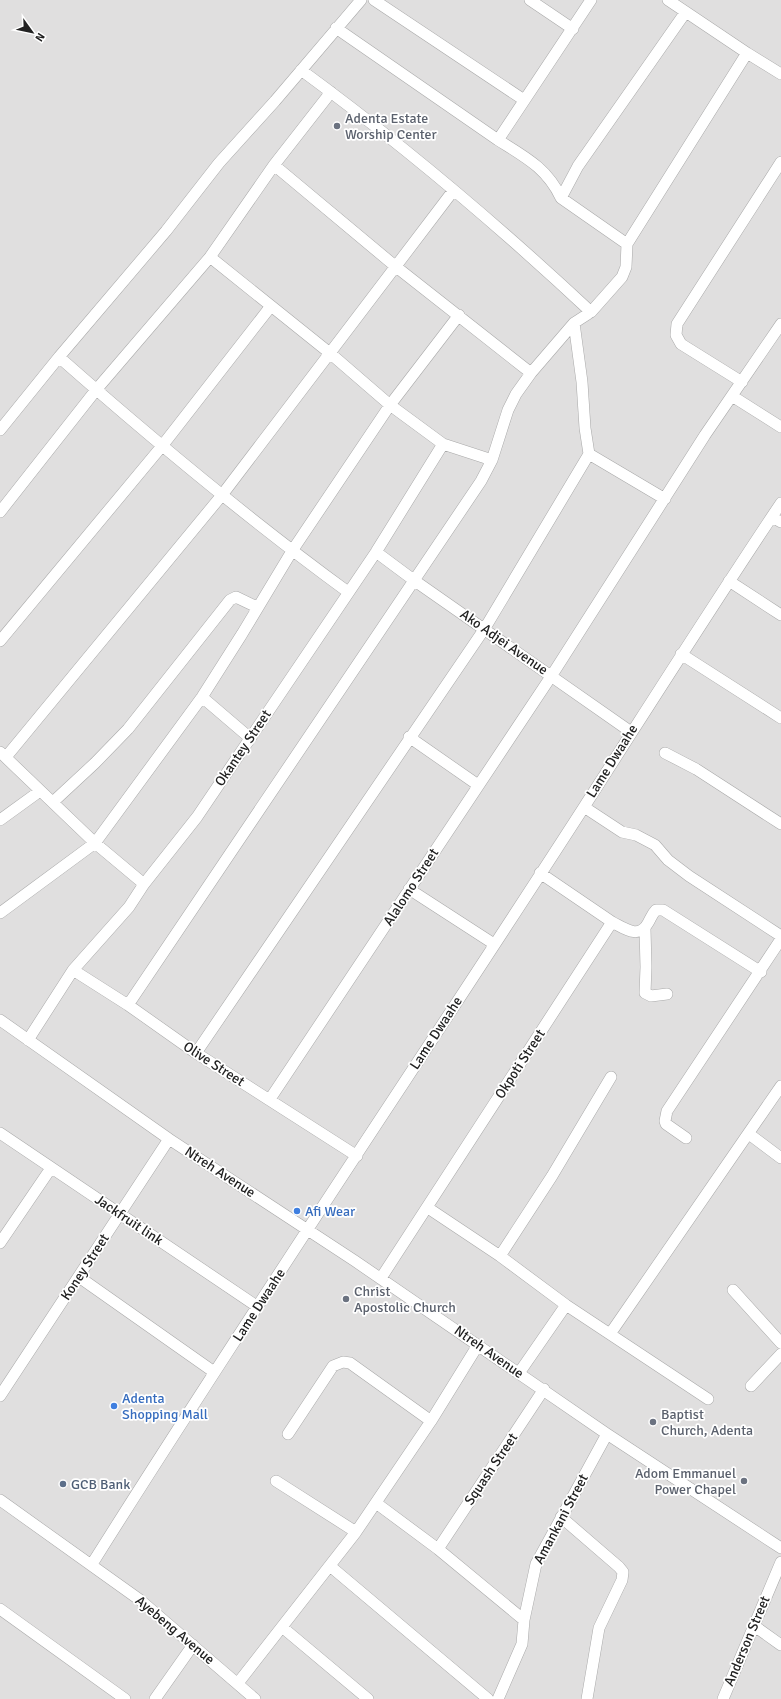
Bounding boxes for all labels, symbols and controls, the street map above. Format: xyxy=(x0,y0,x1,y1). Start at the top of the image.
north arrow xyxy=(12,12,52,52)
text: N xyxy=(32,30,48,44)
place label: Adenta Estate Worship Center xyxy=(345,110,438,143)
marker: Adenta Estate Worship Center xyxy=(332,121,342,131)
street label: Ako Adjei Avenue xyxy=(457,605,551,679)
street label: Okantey Street xyxy=(211,706,275,790)
street label: Lame Dwaahe xyxy=(583,721,641,801)
street label: Alalomo Street xyxy=(380,845,442,929)
street label: Lame Dwaahe xyxy=(406,993,466,1073)
street label: Okpoti Street xyxy=(491,1026,549,1102)
street label: Olive Street xyxy=(180,1038,248,1090)
street label: Ntreh Avenue xyxy=(181,1143,259,1201)
street label: Jackfruit link xyxy=(92,1191,166,1249)
place label: Afi Wear xyxy=(305,1203,356,1220)
marker: Afi Wear xyxy=(292,1206,302,1216)
street label: Koney Street xyxy=(57,1230,113,1303)
street label: Lame Dwaahe xyxy=(229,1265,289,1345)
place label: Christ Apostolic Church xyxy=(354,1283,456,1316)
marker: Christ Apostolic Church xyxy=(341,1294,351,1304)
street label: Ntreh Avenue xyxy=(451,1322,527,1382)
place label: Adenta Shopping Mall xyxy=(122,1390,208,1423)
marker: Adenta Shopping Mall xyxy=(109,1401,119,1411)
place label: Baptist Church, Adenta xyxy=(661,1406,753,1439)
marker: Baptist Church, Adenta xyxy=(648,1417,658,1427)
street label: Squash Street xyxy=(461,1430,521,1508)
place label: Adom Emmanuel Power Chapel xyxy=(635,1465,736,1498)
street label: Amankani Street xyxy=(530,1471,592,1567)
place label: GCB Bank xyxy=(71,1476,130,1493)
marker: Adom Emmanuel Power Chapel xyxy=(739,1476,749,1486)
marker: GCB Bank xyxy=(58,1479,68,1489)
street label: Ayebeng Avenue xyxy=(132,1592,218,1668)
street label: Anderson Street xyxy=(720,1593,774,1689)

